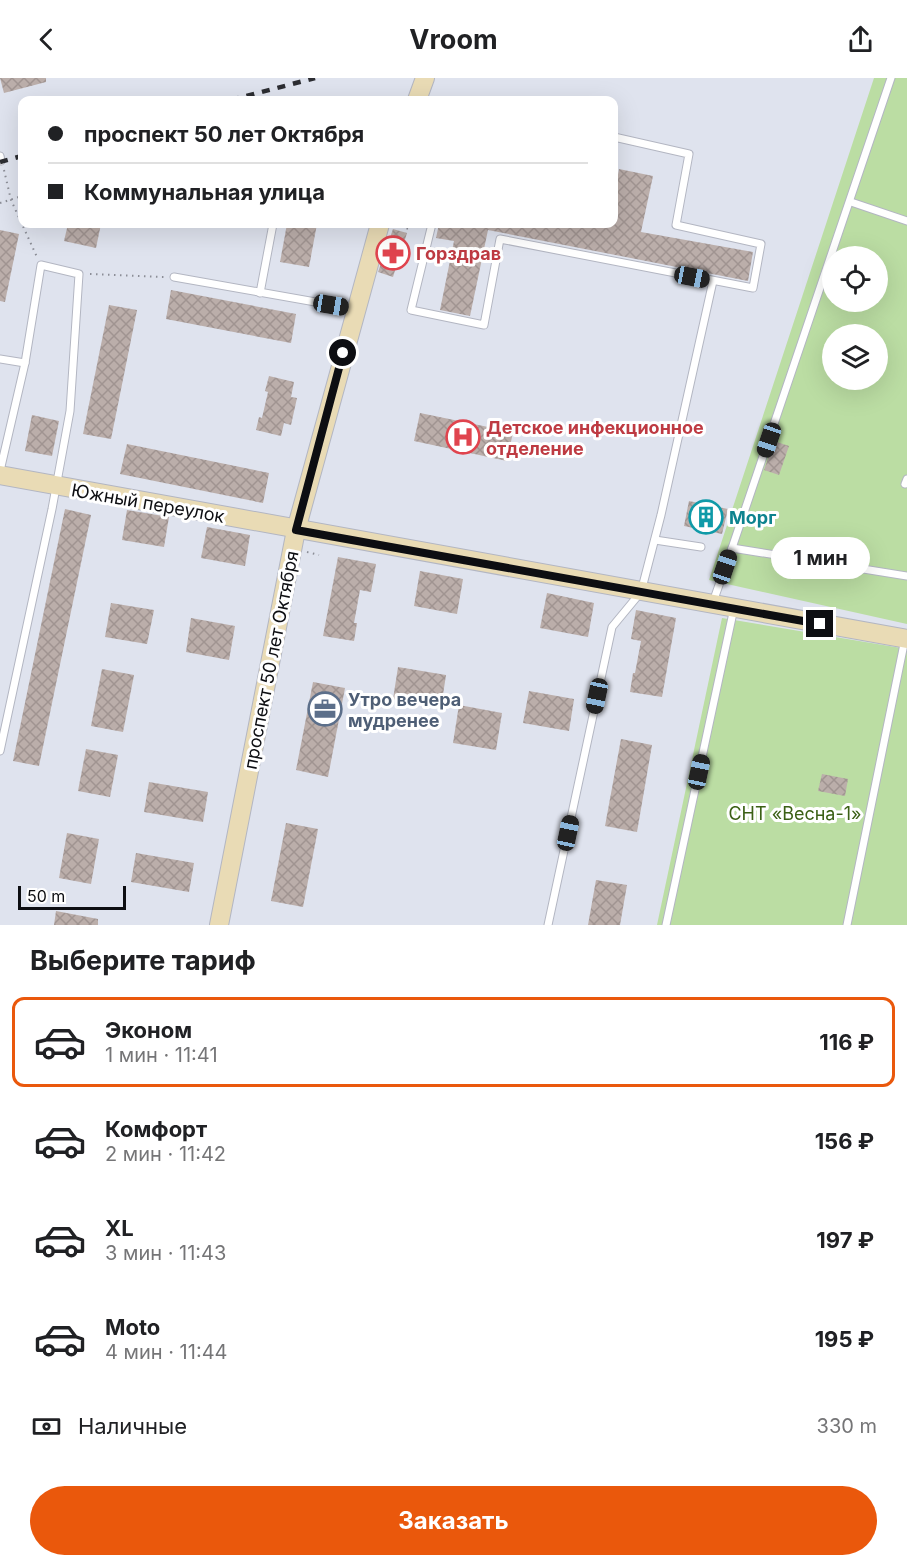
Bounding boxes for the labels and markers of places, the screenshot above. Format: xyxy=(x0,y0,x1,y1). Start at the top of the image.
pharmacy icon: Горздрав xyxy=(375,235,411,271)
place label: Горздрав xyxy=(416,243,501,264)
place label: Детское инфекционное отделение xyxy=(486,417,704,459)
hospital icon: Детское инфекционное отделение xyxy=(445,419,481,455)
building icon: Морг xyxy=(688,499,724,535)
place label: Морг xyxy=(729,507,776,528)
place label: Утро вечера мудренее xyxy=(348,689,461,731)
office icon: Утро вечера мудренее xyxy=(307,691,343,727)

